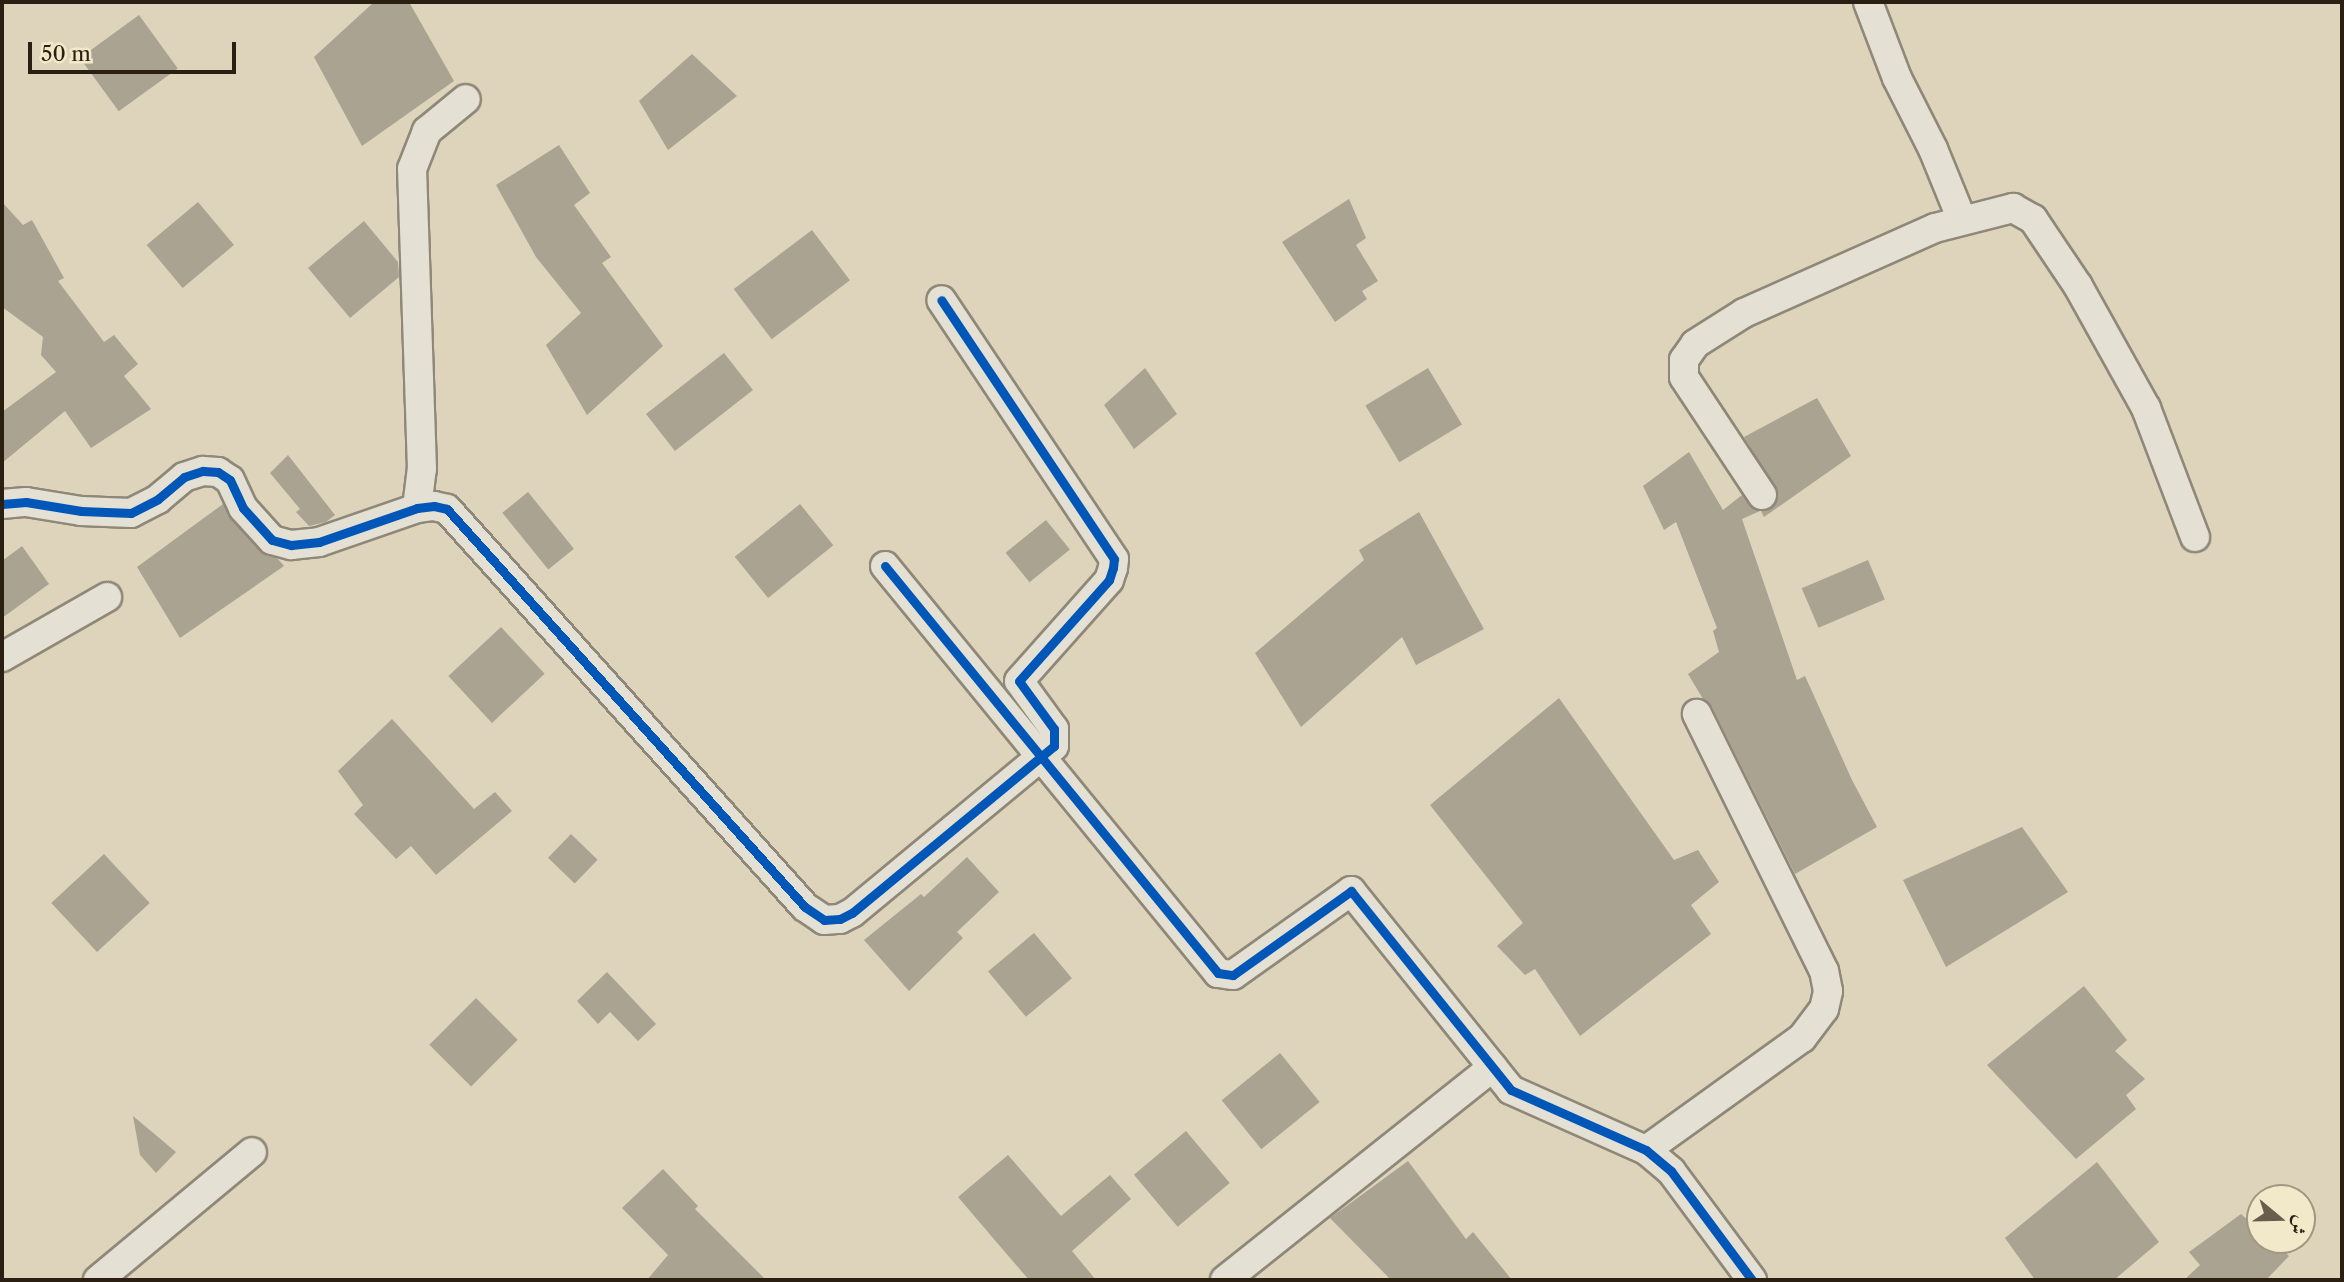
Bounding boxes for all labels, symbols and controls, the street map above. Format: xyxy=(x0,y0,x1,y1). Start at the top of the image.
scale bar xyxy=(32,28,240,72)
text: 50 m xyxy=(41,41,91,66)
north arrow xyxy=(2246,1184,2316,1254)
text: ش xyxy=(2285,1213,2313,1238)

